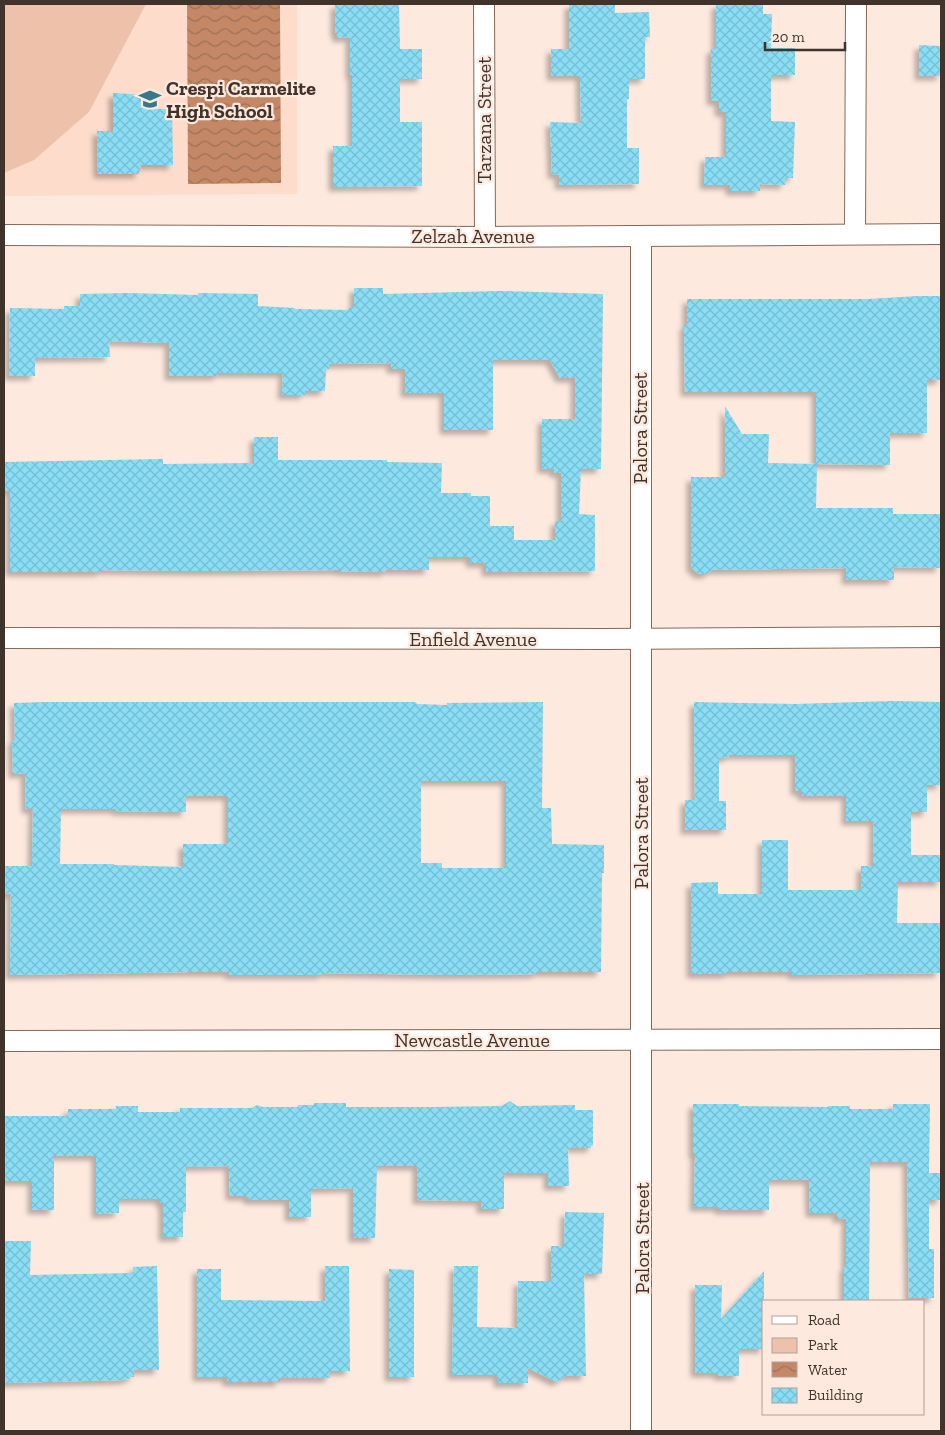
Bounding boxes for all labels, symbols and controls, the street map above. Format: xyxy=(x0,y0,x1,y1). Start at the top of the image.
scale bar xyxy=(765,20,845,52)
text: 20 m xyxy=(772,28,805,46)
street label: Tarzana Street xyxy=(472,56,496,184)
place label: Crespi Carmelite High School xyxy=(166,76,316,123)
school or university icon: Crespi Carmelite High School xyxy=(137,86,163,112)
street label: Zelzah Avenue xyxy=(411,224,535,248)
street label: Palora Street xyxy=(628,371,652,484)
street label: Enfield Avenue xyxy=(409,627,537,651)
street label: Palora Street xyxy=(629,776,653,889)
street label: Newcastle Avenue xyxy=(394,1028,550,1052)
street label: Palora Street xyxy=(630,1181,654,1294)
legend xyxy=(762,1300,925,1415)
text: Road xyxy=(808,1311,841,1329)
text: Park xyxy=(808,1336,838,1354)
text: Water xyxy=(808,1361,848,1379)
text: Building xyxy=(808,1386,863,1404)

